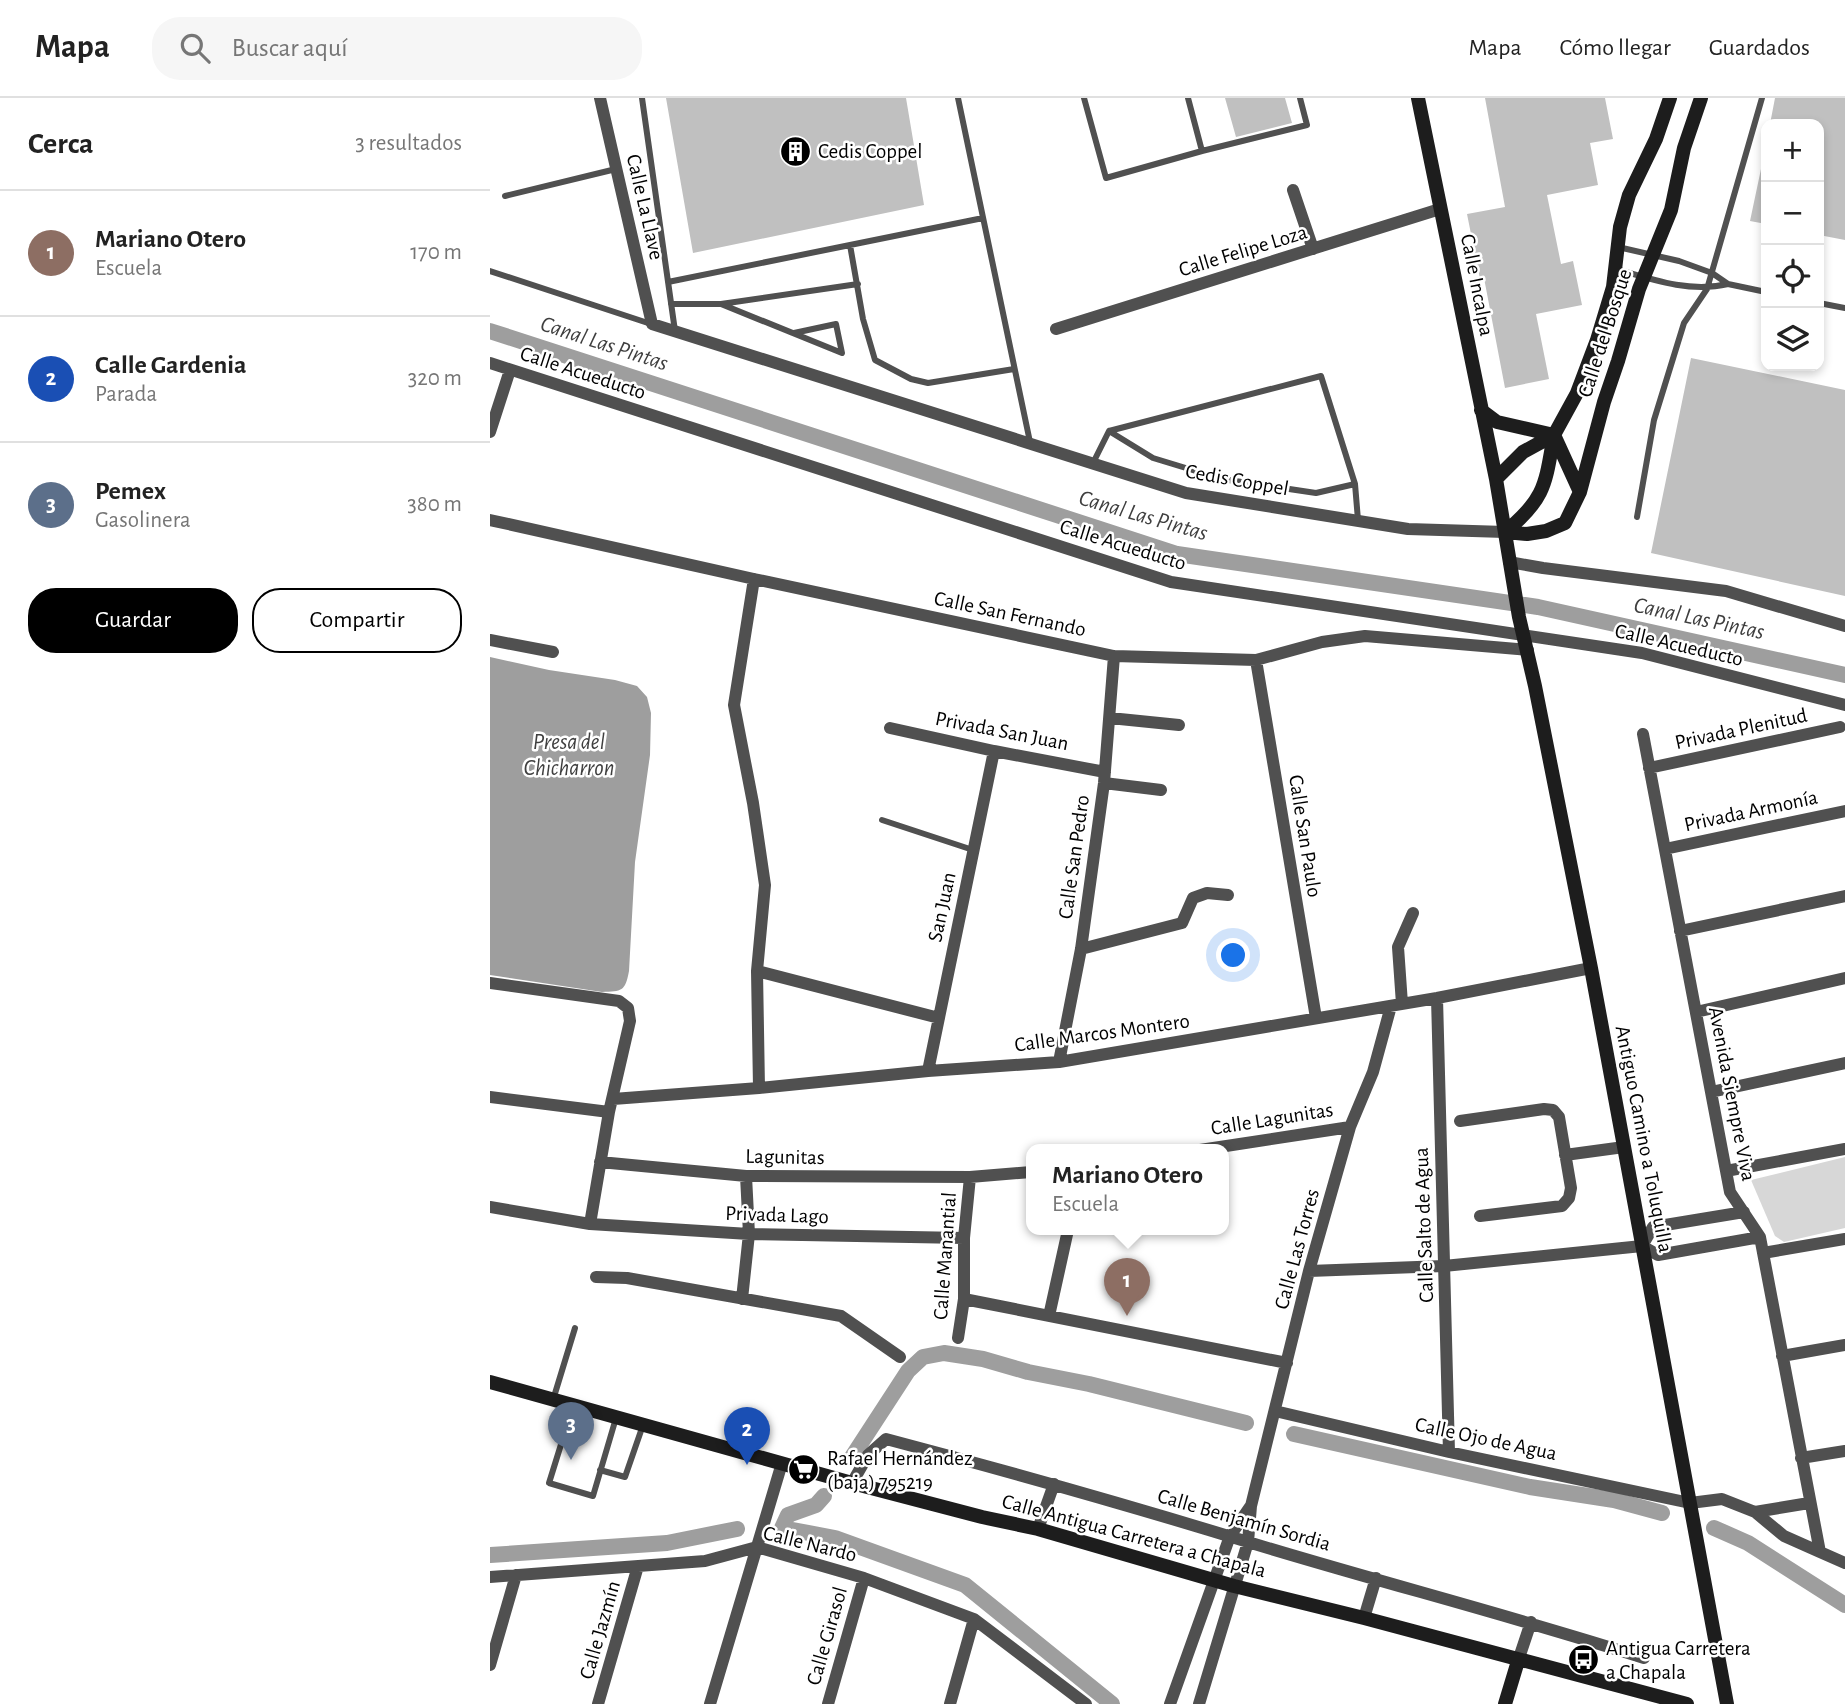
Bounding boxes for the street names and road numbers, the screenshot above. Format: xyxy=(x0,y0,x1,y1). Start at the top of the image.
street label: Calle La Llave xyxy=(623,152,667,262)
street label: Calle Felipe Loza xyxy=(1176,221,1310,280)
street label: Calle Incalpa xyxy=(1457,232,1497,338)
street label: Calle del Bosque xyxy=(1574,266,1636,400)
street label: Calle Acueducto xyxy=(518,343,648,403)
street label: Cedis Coppel xyxy=(1184,461,1290,499)
street label: Calle Acueducto xyxy=(1057,516,1189,574)
street label: Calle San Fernando xyxy=(932,588,1088,640)
street label: Calle Acueducto xyxy=(1613,620,1745,670)
street label: Privada Plenitud xyxy=(1673,705,1809,753)
street label: Privada San Juan xyxy=(934,708,1070,754)
street label: Calle San Paulo xyxy=(1285,773,1325,899)
street label: Privada Armonía xyxy=(1682,787,1820,835)
street label: Calle San Pedro xyxy=(1055,794,1093,920)
street label: San Juan xyxy=(924,870,960,944)
street label: Avenida Siempre Viva xyxy=(1705,1005,1759,1183)
street label: Calle Marcos Montero xyxy=(1013,1010,1191,1056)
street label: Antiguo Camino a Toluquilla xyxy=(1612,1024,1676,1255)
street label: Calle Lagunitas xyxy=(1209,1099,1335,1139)
street label: Lagunitas xyxy=(745,1146,825,1168)
street label: Calle Salto de Agua xyxy=(1411,1147,1437,1303)
street label: Calle Las Torres xyxy=(1271,1186,1323,1312)
street label: Calle Manantial xyxy=(930,1192,960,1320)
street label: Privada Lago xyxy=(725,1203,829,1227)
street label: Calle Ojo de Agua xyxy=(1413,1414,1559,1464)
street label: Calle Benjamín Sordia xyxy=(1155,1485,1333,1555)
street label: Calle Antigua Carretera a Chapala xyxy=(1000,1491,1268,1581)
street label: Calle Nardo xyxy=(761,1522,859,1566)
street label: Calle Jazmín xyxy=(576,1578,624,1682)
street label: Calle Girasol xyxy=(803,1584,851,1688)

